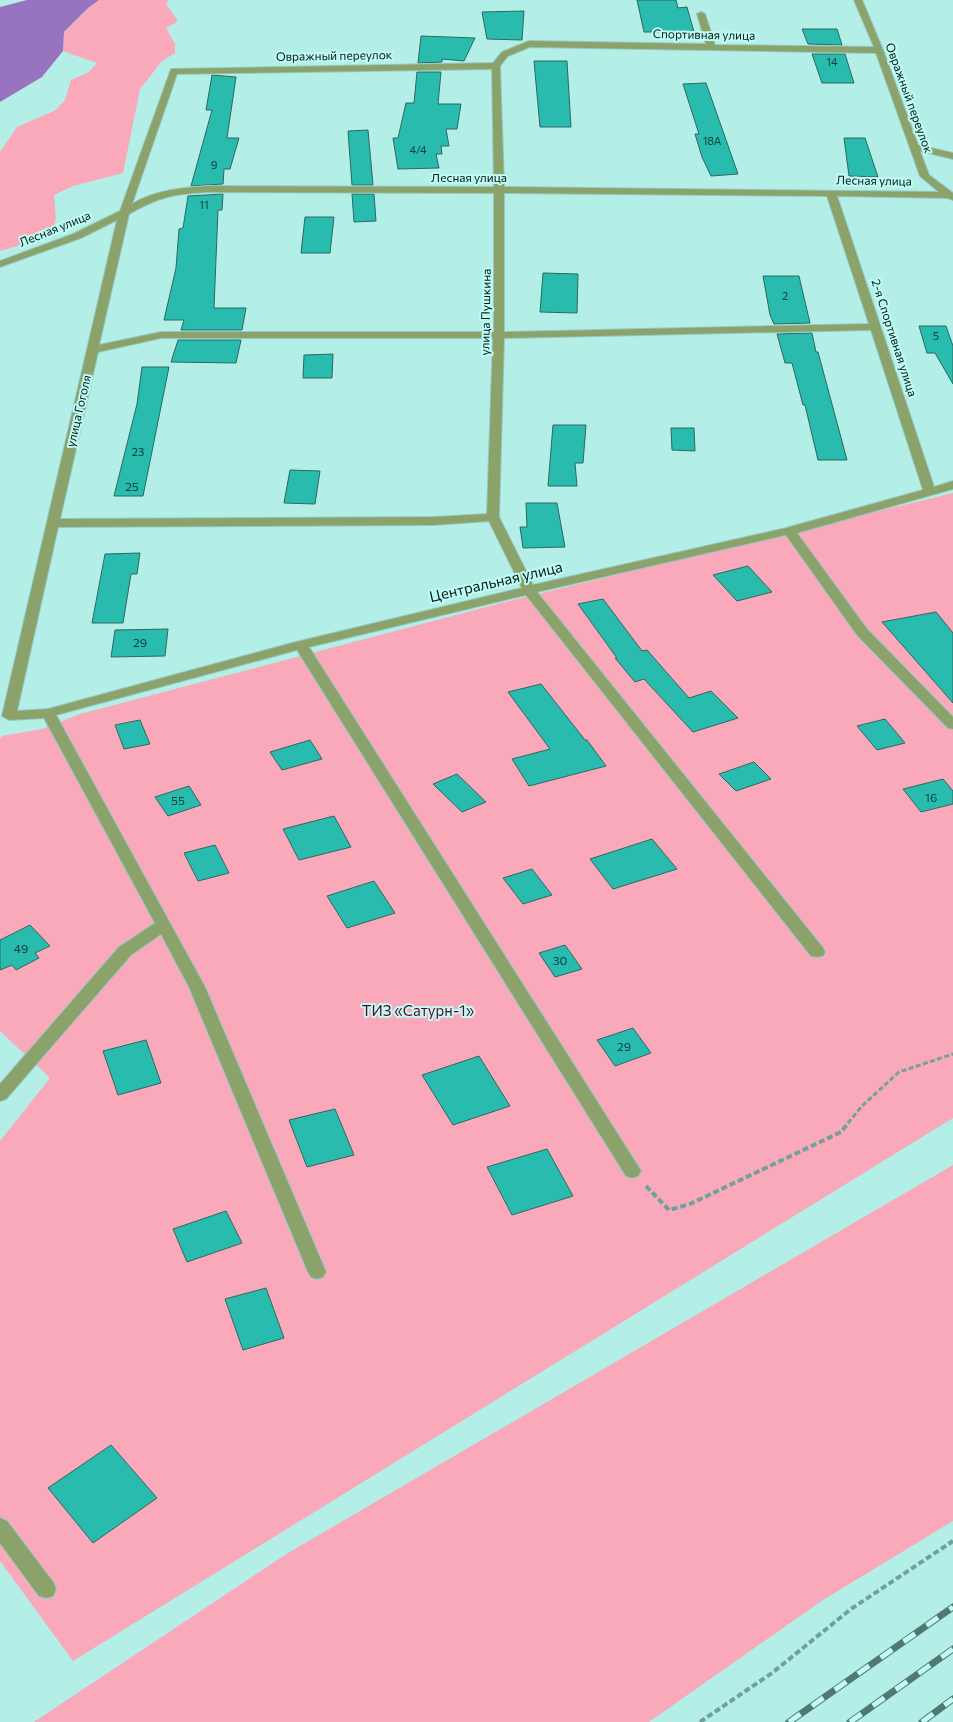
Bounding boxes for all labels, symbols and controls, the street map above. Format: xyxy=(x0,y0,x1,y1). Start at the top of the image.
street label: Спортивная улица xyxy=(653,26,755,42)
street label: Овражный переулок xyxy=(883,41,937,155)
street label: Овражный переулок xyxy=(276,47,393,63)
house number: 14 xyxy=(826,55,838,68)
house number: 18А xyxy=(703,134,722,147)
house number: 4/4 xyxy=(409,143,427,156)
house number: 9 xyxy=(211,158,218,171)
street label: Лесная улица xyxy=(431,170,507,184)
street label: Лесная улица xyxy=(836,172,912,188)
house number: 11 xyxy=(199,198,209,211)
street label: Лесная улица xyxy=(17,207,92,249)
street label: улица Пушкина xyxy=(477,269,493,355)
street label: 2-я Спортивная улица xyxy=(869,277,921,398)
house number: 2 xyxy=(782,289,788,302)
house number: 5 xyxy=(933,329,939,342)
street label: улица Гоголя xyxy=(63,373,93,448)
house number: 23 xyxy=(132,445,144,458)
house number: 25 xyxy=(125,479,139,493)
street label: Центральная улица xyxy=(427,557,564,605)
house number: 29 xyxy=(133,635,147,649)
house number: 16 xyxy=(925,790,937,804)
house number: 55 xyxy=(171,793,185,807)
house number: 49 xyxy=(14,941,28,955)
house number: 30 xyxy=(553,953,568,967)
park label: ТИЗ «Сатурн-1» xyxy=(362,1001,475,1019)
house number: 29 xyxy=(617,1039,631,1053)

